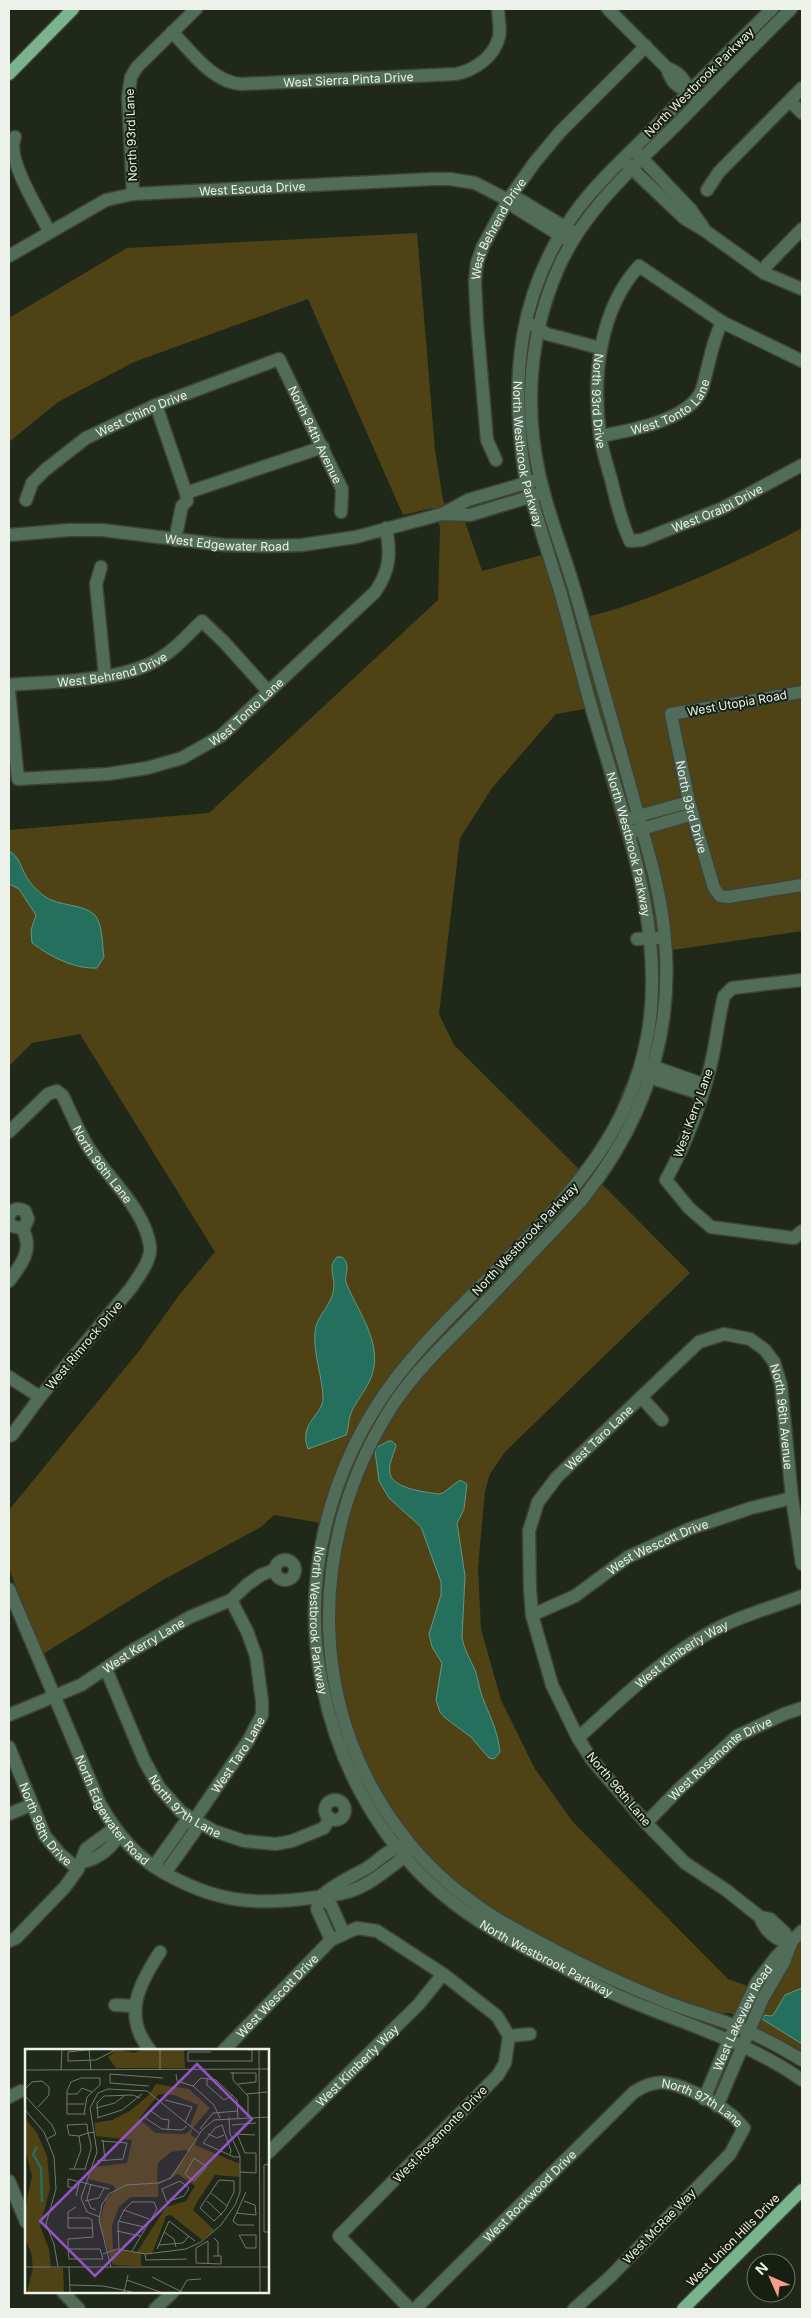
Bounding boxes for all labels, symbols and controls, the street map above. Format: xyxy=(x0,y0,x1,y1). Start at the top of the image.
street label: North Westbrook Parkway xyxy=(641,24,757,140)
street label: West Sierra Pinta Drive xyxy=(283,68,414,90)
street label: North 93rd Lane xyxy=(122,88,140,182)
street label: West Behrend Drive xyxy=(468,175,529,281)
street label: West Escuda Drive xyxy=(199,178,306,198)
street label: North 93rd Drive xyxy=(590,353,610,450)
street label: West Tonto Lane xyxy=(629,377,712,437)
street label: North Westbrook Parkway xyxy=(511,381,547,530)
street label: North 94th Avenue xyxy=(285,383,346,486)
street label: West Chino Drive xyxy=(93,387,189,440)
street label: West Oraibi Drive xyxy=(669,480,765,535)
street label: West Edgewater Road xyxy=(164,530,289,554)
street label: West Behrend Drive xyxy=(57,648,170,689)
street label: West Tonto Lane xyxy=(206,674,286,749)
street label: West Utopia Road xyxy=(686,687,788,719)
street label: North 93rd Drive xyxy=(673,759,711,855)
street label: North Westbrook Parkway xyxy=(604,770,654,918)
street label: West Kerry Lane xyxy=(670,1066,716,1160)
street label: North 96th Lane xyxy=(70,1123,136,1206)
street label: North Westbrook Parkway xyxy=(469,1179,581,1298)
street label: West Rimrock Drive xyxy=(43,1298,125,1392)
street label: North 96th Avenue xyxy=(767,1362,797,1470)
street label: West Taro Lane xyxy=(562,1402,636,1473)
street label: West Wescott Drive xyxy=(604,1516,710,1578)
street label: North Westbrook Parkway xyxy=(307,1545,332,1696)
street label: West Kerry Lane xyxy=(99,1614,187,1676)
street label: West Kimberly Way xyxy=(632,1616,731,1691)
street label: West Rosemonte Drive xyxy=(665,1713,774,1803)
street label: West Taro Lane xyxy=(208,1714,267,1796)
street label: North 96th Lane xyxy=(584,1749,654,1829)
street label: North Edgewater Road xyxy=(73,1753,153,1868)
street label: North 97th Lane xyxy=(146,1772,223,1840)
street label: North 98th Drive xyxy=(17,1780,75,1869)
street label: North Westbrook Parkway xyxy=(477,1916,616,2000)
street label: West Wescott Drive xyxy=(233,1950,321,2041)
street label: West Lakeview Road xyxy=(709,1961,775,2073)
street label: West Kimberly Way xyxy=(312,2021,402,2109)
inset map xyxy=(25,2049,269,2293)
street label: North 97th Lane xyxy=(661,2075,747,2130)
street label: West Rosemonte Drive xyxy=(390,2083,490,2185)
street label: West Rockwood Drive xyxy=(480,2146,579,2245)
street label: West McRae Way xyxy=(619,2185,699,2267)
street label: West Union Hills Drive xyxy=(683,2190,783,2290)
north arrow xyxy=(746,2253,796,2303)
text: N xyxy=(752,2259,771,2278)

